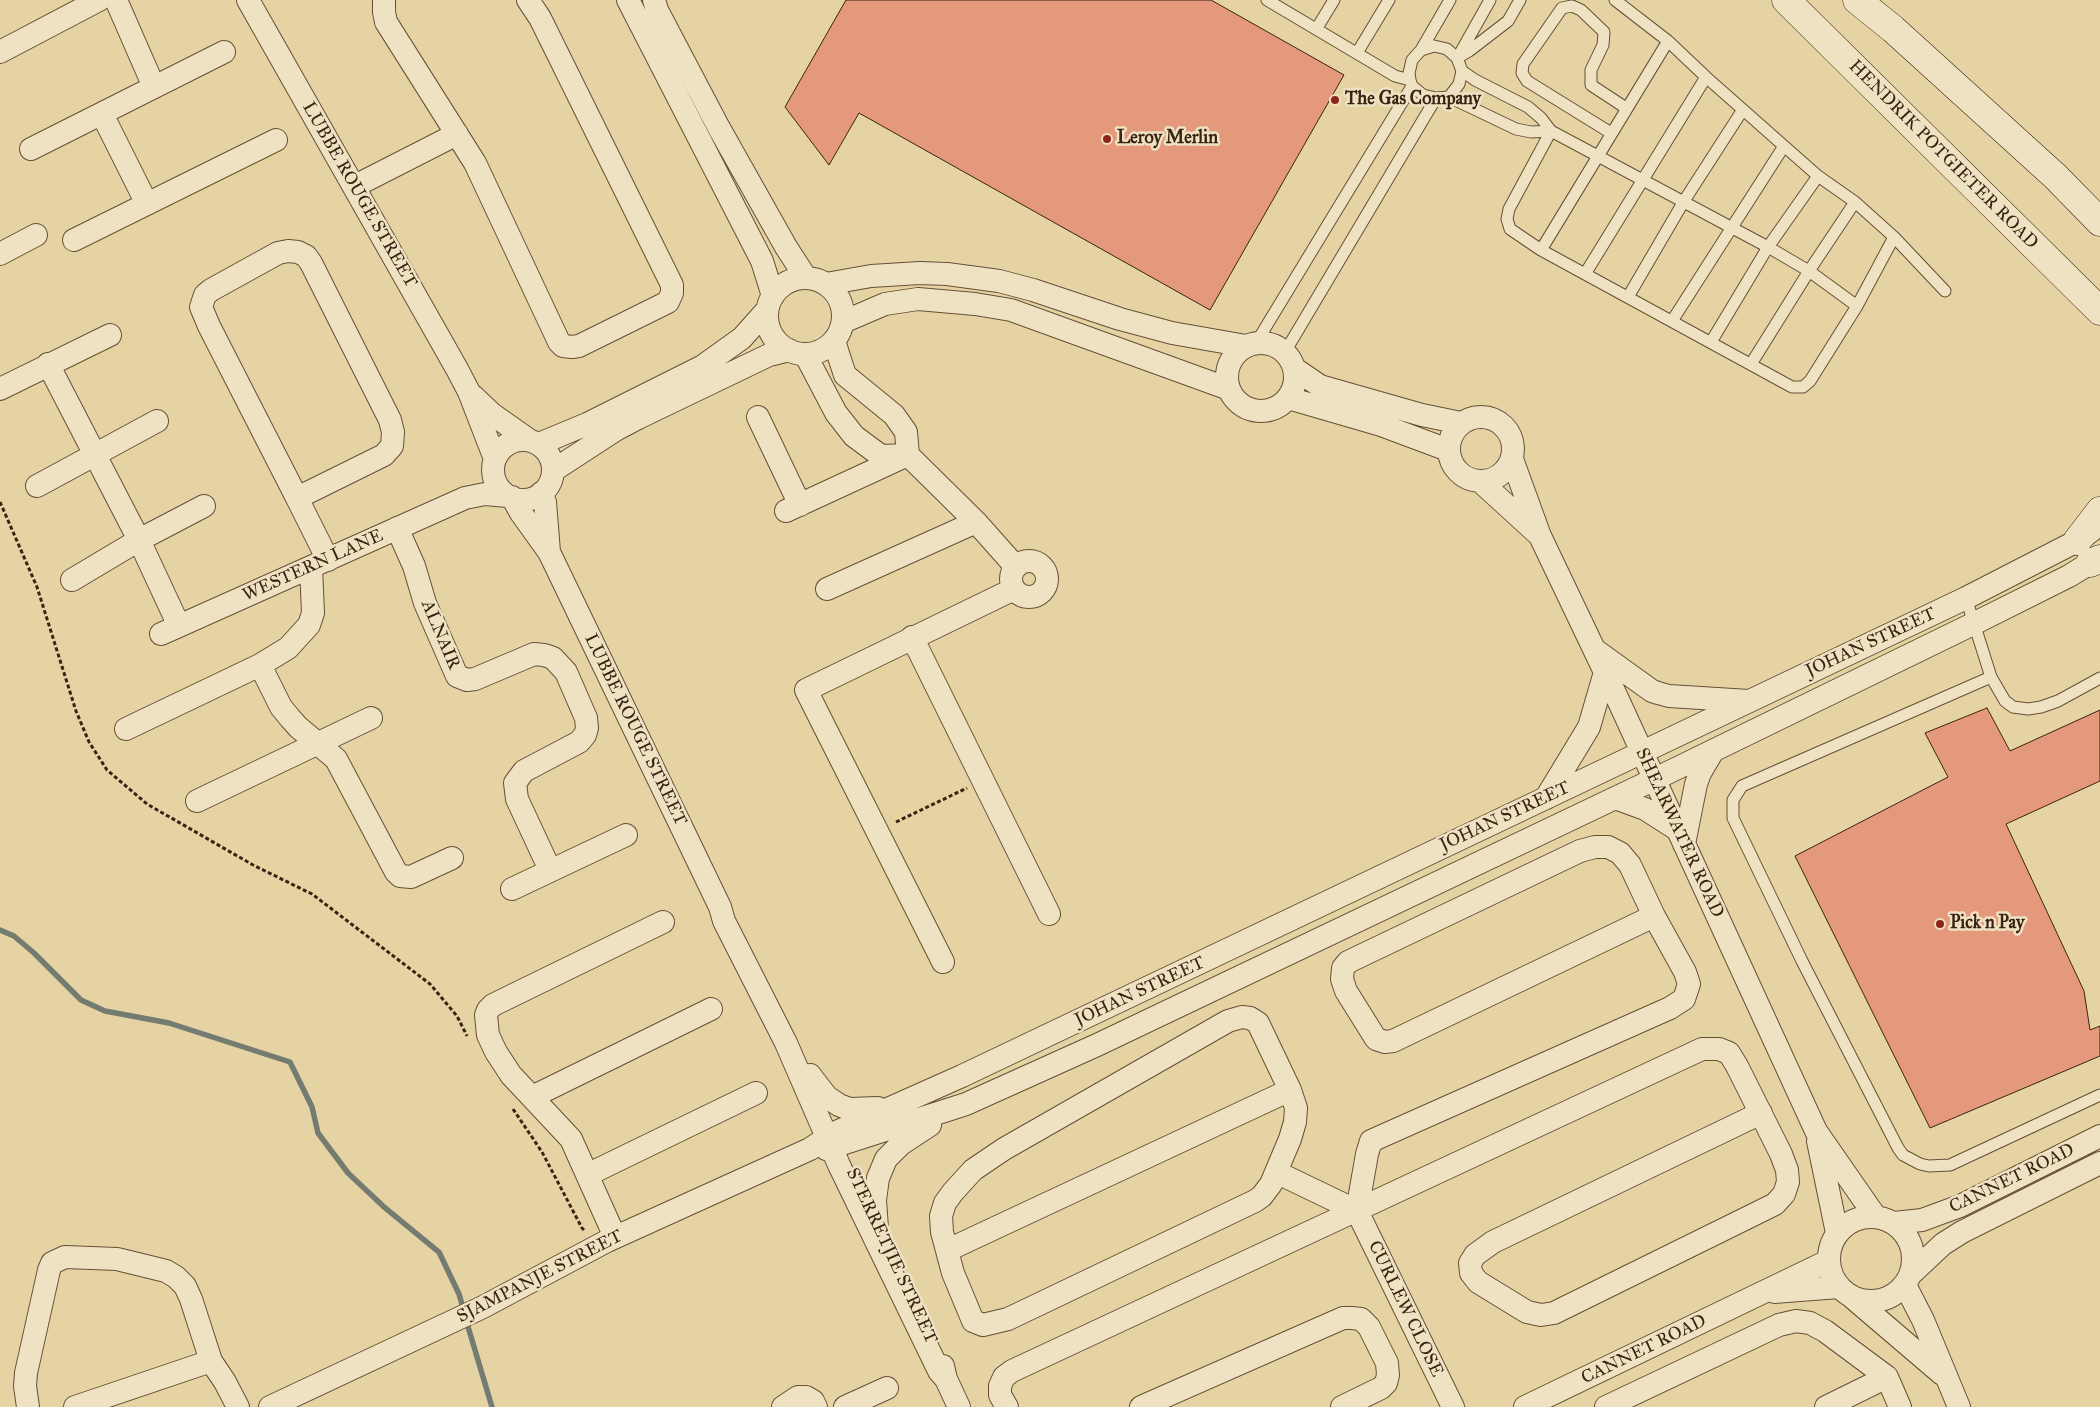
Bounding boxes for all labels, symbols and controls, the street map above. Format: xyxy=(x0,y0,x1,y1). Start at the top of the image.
street label: HENDRIK POTGIETER ROAD xyxy=(1844,56,2042,254)
place label: The Gas Company xyxy=(1345,89,1481,111)
marker: The Gas Company xyxy=(1329,94,1341,106)
street label: LUBBE ROUGE STREET xyxy=(297,98,421,292)
place label: Leroy Merlin xyxy=(1117,128,1218,150)
marker: Leroy Merlin xyxy=(1101,133,1113,145)
street label: WESTERN LANE xyxy=(239,525,387,607)
street label: ALNAIR xyxy=(416,597,464,673)
street label: JOHAN STREET xyxy=(1803,603,1939,683)
street label: LUBBE ROUGE STREET xyxy=(579,631,691,829)
street label: SHEARWATER ROAD xyxy=(1630,745,1728,921)
street label: JOHAN STREET xyxy=(1437,777,1573,857)
place label: Pick n Pay xyxy=(1950,913,2024,935)
marker: Pick n Pay xyxy=(1934,918,1946,930)
street label: JOHAN STREET xyxy=(1072,952,1208,1032)
street label: CANNET ROAD xyxy=(1946,1139,2078,1219)
street label: STERRETJIE STREET xyxy=(841,1165,941,1347)
street label: SJAMPANJE STREET xyxy=(454,1226,626,1328)
street label: CURLEW CLOSE xyxy=(1363,1237,1447,1381)
street label: CANNET ROAD xyxy=(1578,1310,1710,1390)

